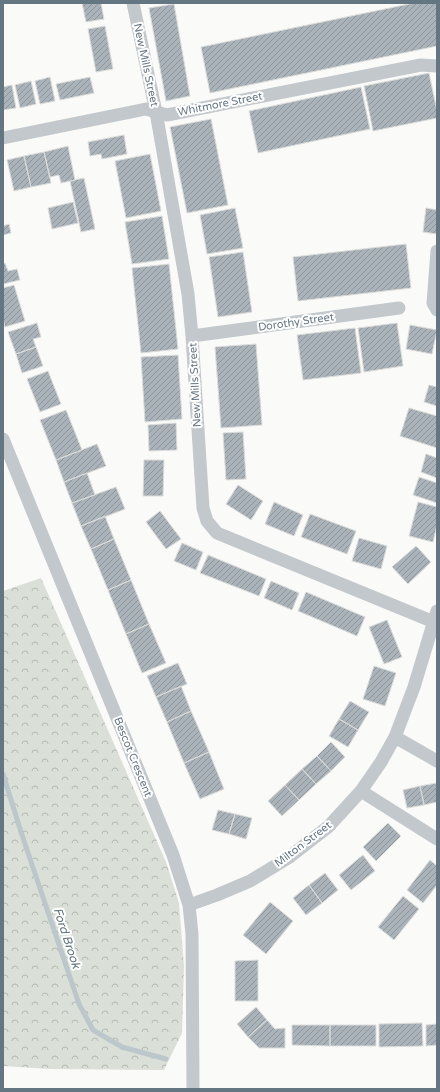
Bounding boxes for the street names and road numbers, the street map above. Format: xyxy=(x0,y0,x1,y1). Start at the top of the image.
street label: New Mills Street xyxy=(131,22,161,108)
street label: Whitmore Street xyxy=(176,89,264,119)
street label: Dorothy Street xyxy=(257,310,335,334)
street label: New Mills Street xyxy=(186,342,204,428)
street label: Bescot Crescent xyxy=(111,715,155,799)
street label: Milton Street xyxy=(272,818,334,870)

